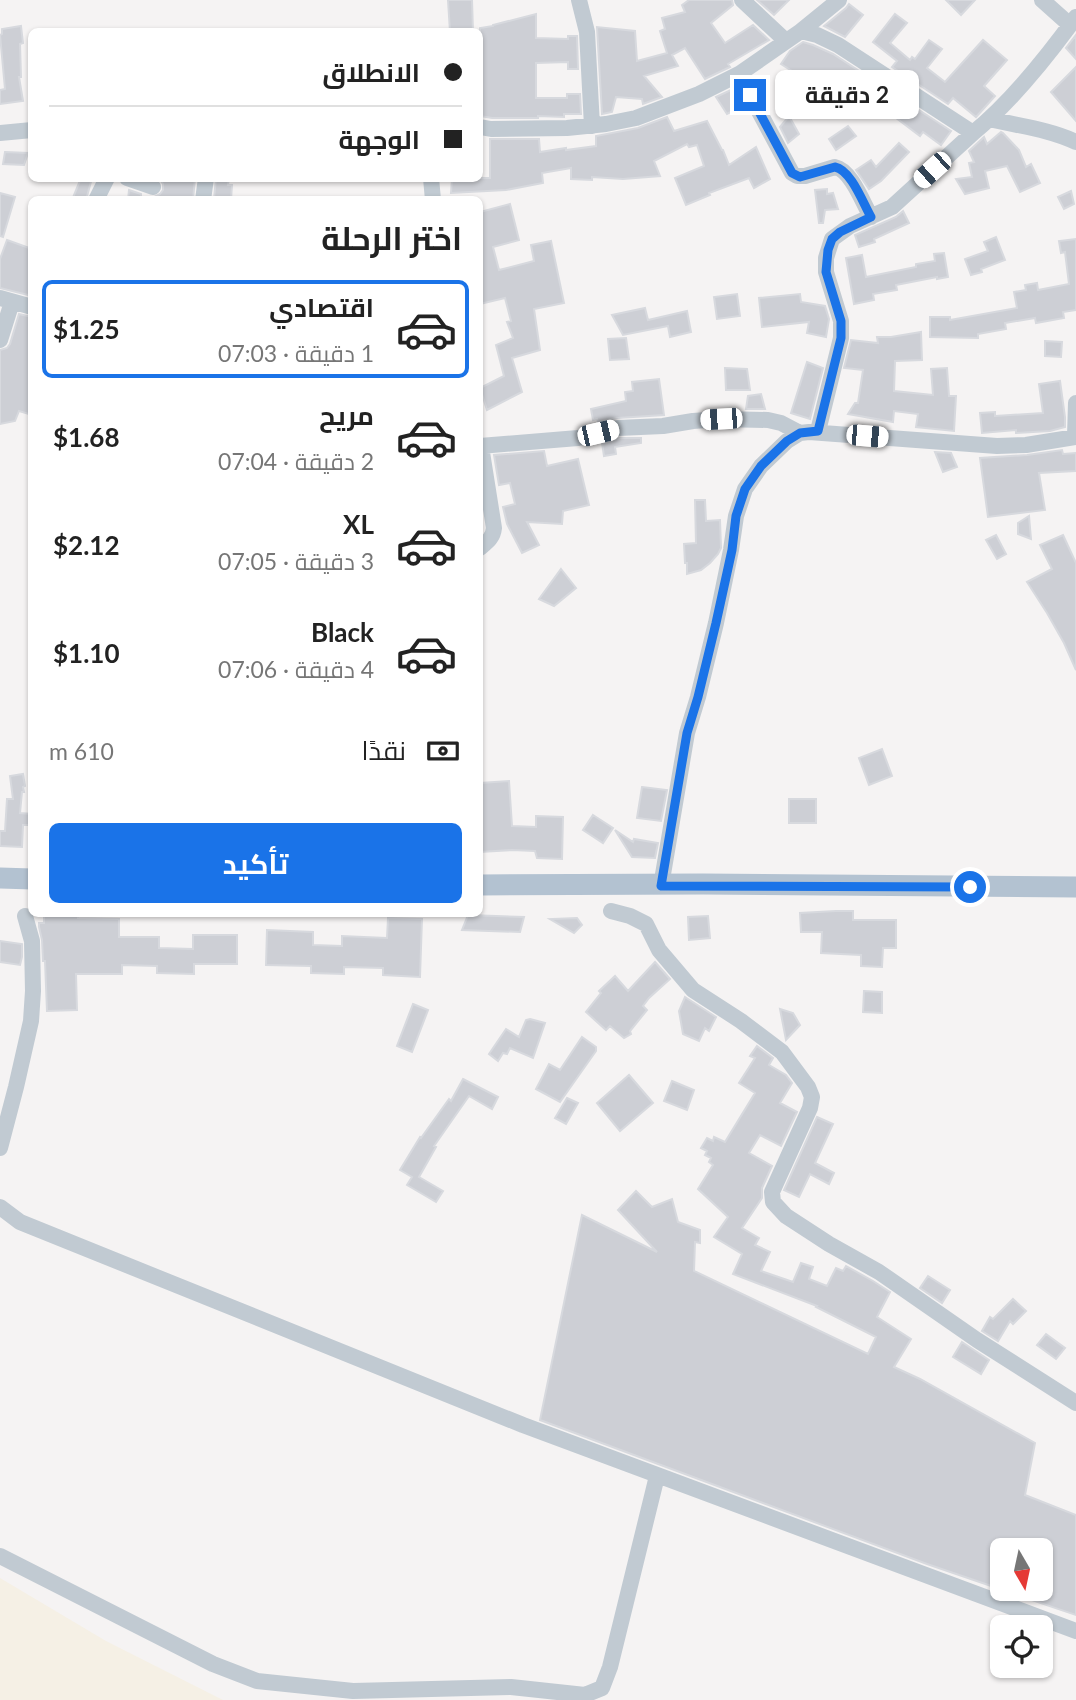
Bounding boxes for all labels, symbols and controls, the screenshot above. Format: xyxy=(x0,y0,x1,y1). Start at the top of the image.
text: الانطلاق xyxy=(322,56,420,88)
callout: 2 دقيقة xyxy=(774,70,918,119)
route end xyxy=(734,79,766,111)
text: 2 دقيقة xyxy=(805,80,889,108)
text: الوجهة xyxy=(339,123,420,155)
car xyxy=(910,148,955,192)
text: اختر الرحلة xyxy=(321,218,462,257)
text: اقتصادي xyxy=(269,291,374,323)
icon: car xyxy=(395,298,458,361)
text: $1.25 xyxy=(53,313,120,345)
text: 1 دقيقة · 07:03 xyxy=(218,339,374,367)
text: مريح xyxy=(319,399,374,431)
icon: car xyxy=(395,406,458,469)
car xyxy=(700,407,743,431)
car xyxy=(576,418,621,448)
text: $1.68 xyxy=(53,421,120,453)
car xyxy=(846,424,889,448)
text: 2 دقيقة · 07:04 xyxy=(218,447,374,475)
text: XL xyxy=(343,508,374,540)
icon: car xyxy=(395,514,458,577)
text: $2.12 xyxy=(53,529,120,561)
text: 3 دقيقة · 07:05 xyxy=(218,547,374,575)
text: Black xyxy=(311,616,374,648)
icon: car xyxy=(395,622,458,685)
text: $1.10 xyxy=(53,637,120,669)
text: 4 دقيقة · 07:06 xyxy=(218,655,374,683)
icon: cash xyxy=(424,732,462,770)
text: نقدًا xyxy=(362,734,406,766)
text: 610 m xyxy=(49,737,114,765)
button: تأكيد xyxy=(49,823,462,903)
route start xyxy=(954,871,986,903)
north arrow xyxy=(990,1538,1054,1601)
map controls xyxy=(990,1538,1053,1678)
button: locate xyxy=(990,1615,1053,1678)

